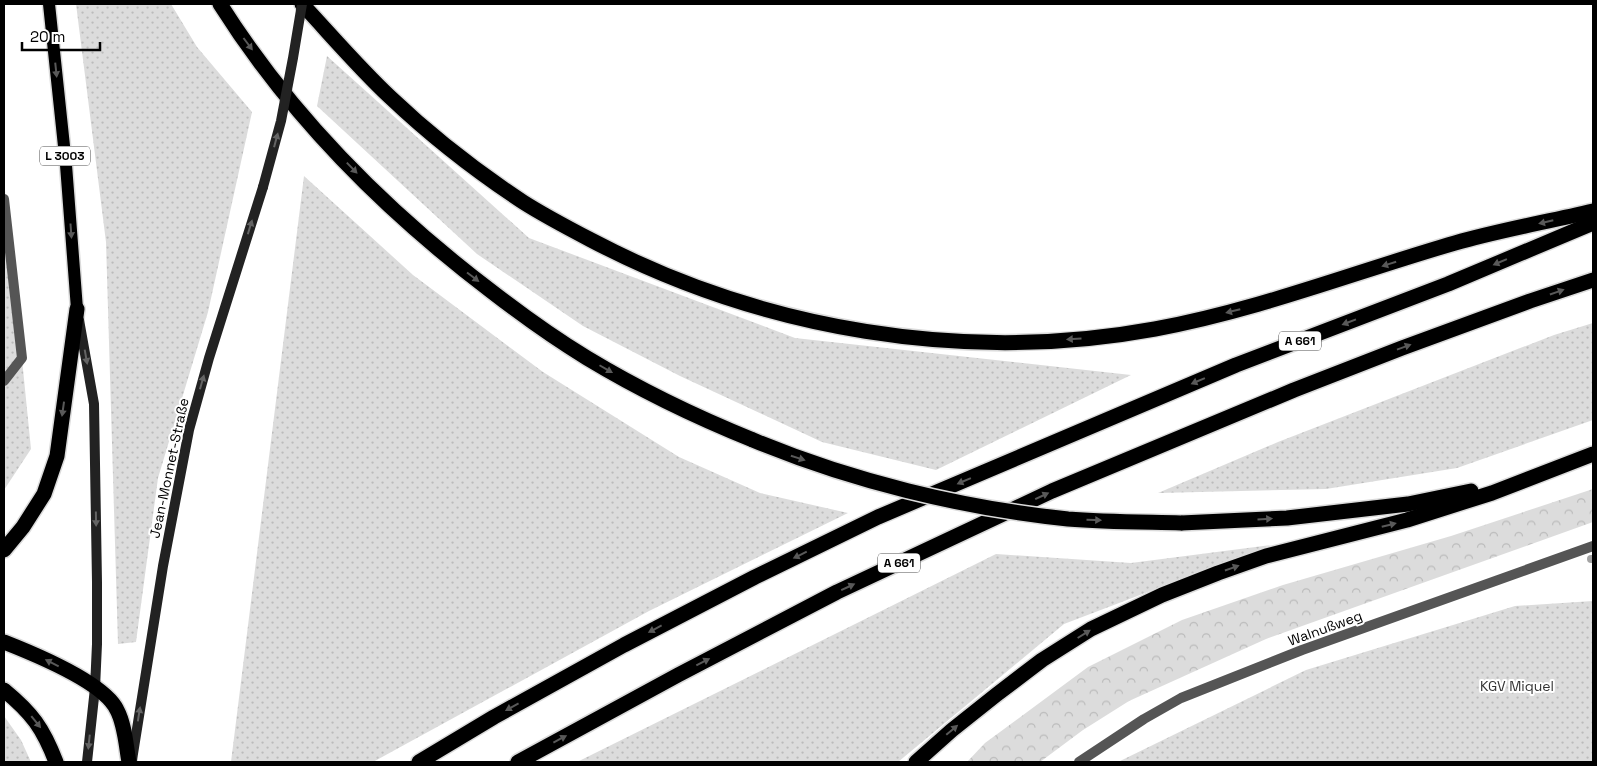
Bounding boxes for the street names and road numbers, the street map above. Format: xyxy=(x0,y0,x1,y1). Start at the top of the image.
road number: L 3003 xyxy=(40,146,90,166)
road number: A 661 xyxy=(1279,332,1321,351)
street label: Jean-Monnet-Straße xyxy=(145,396,193,540)
road number: A 661 xyxy=(878,554,920,572)
street label: Walnußweg xyxy=(1285,606,1365,650)

